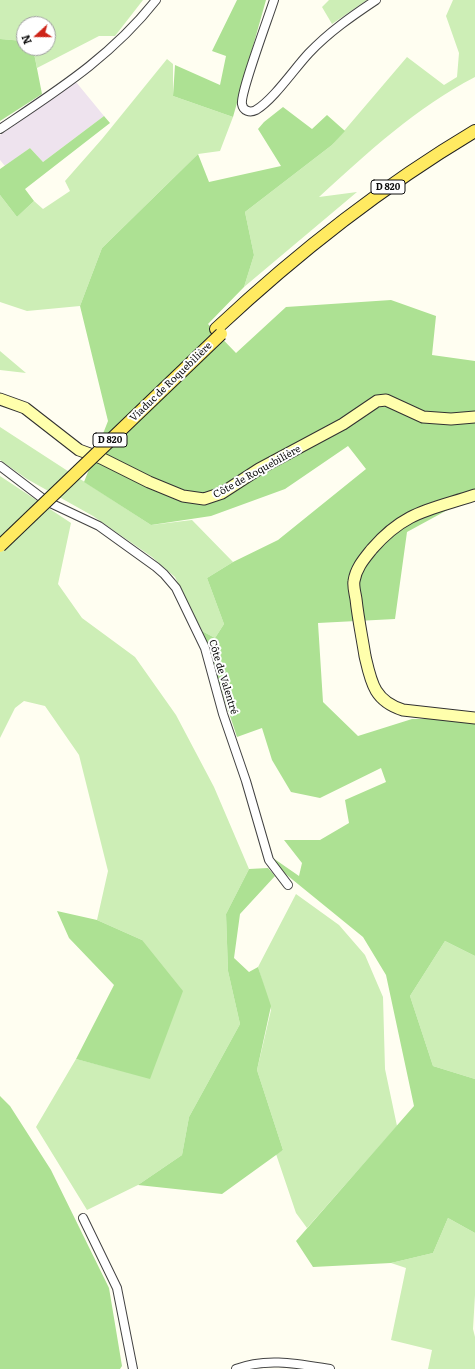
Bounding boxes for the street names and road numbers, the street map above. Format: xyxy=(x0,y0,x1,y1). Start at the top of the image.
road number: D 820 xyxy=(371,180,405,194)
street label: Viaduc de Roquebilière xyxy=(128,340,214,424)
road number: D 820 xyxy=(93,433,127,447)
street label: Côte de Roquebilière xyxy=(211,443,303,501)
street label: Côte de Valentré xyxy=(206,638,240,716)

